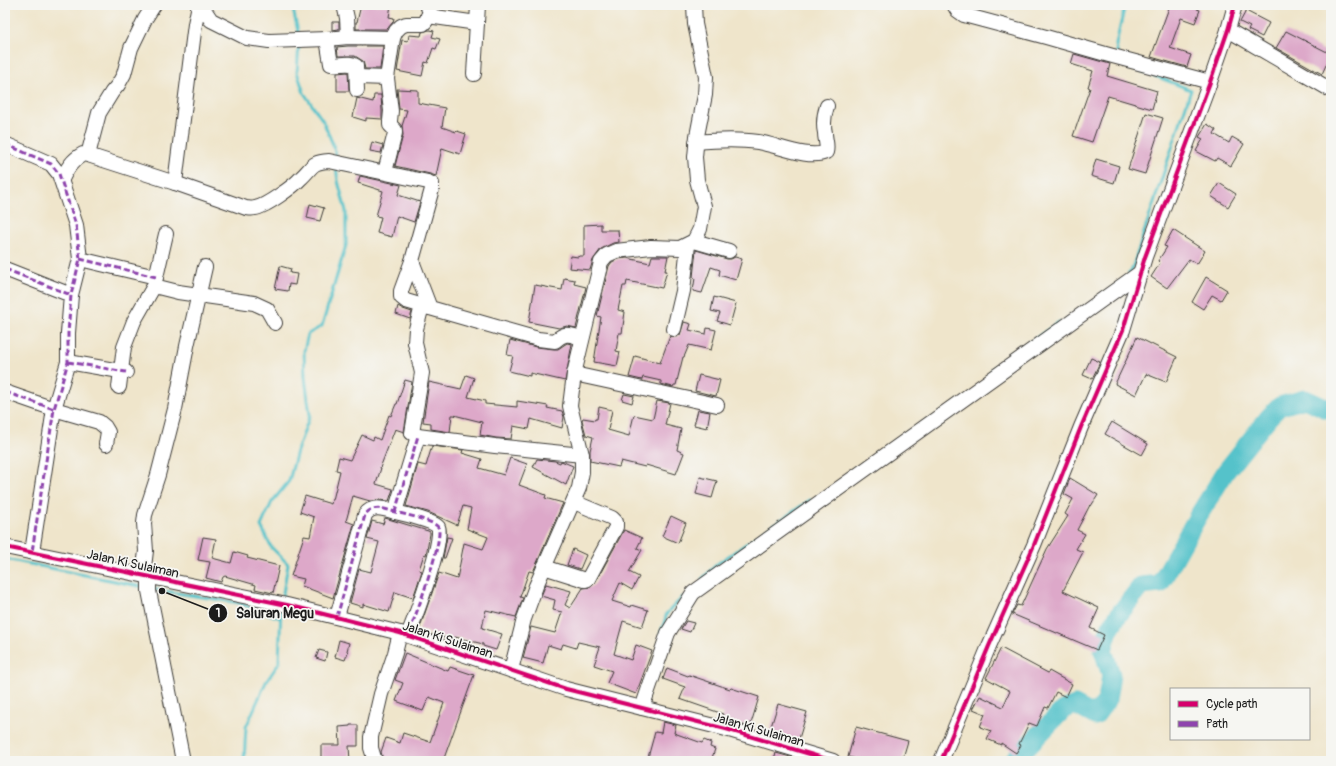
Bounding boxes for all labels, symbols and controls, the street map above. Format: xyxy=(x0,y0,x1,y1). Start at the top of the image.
street label: Jalan Ki Sulaiman xyxy=(85,546,180,582)
callout: Saluran Megu xyxy=(208,600,322,626)
text: Saluran Megu xyxy=(236,605,314,622)
text: 1 xyxy=(216,606,220,621)
street label: Jalan Ki Sulaiman xyxy=(401,618,495,662)
legend xyxy=(1170,688,1310,740)
text: Cycle path xyxy=(1206,697,1258,712)
street label: Jalan Ki Sulaiman xyxy=(711,709,806,751)
text: Path xyxy=(1206,717,1228,732)

